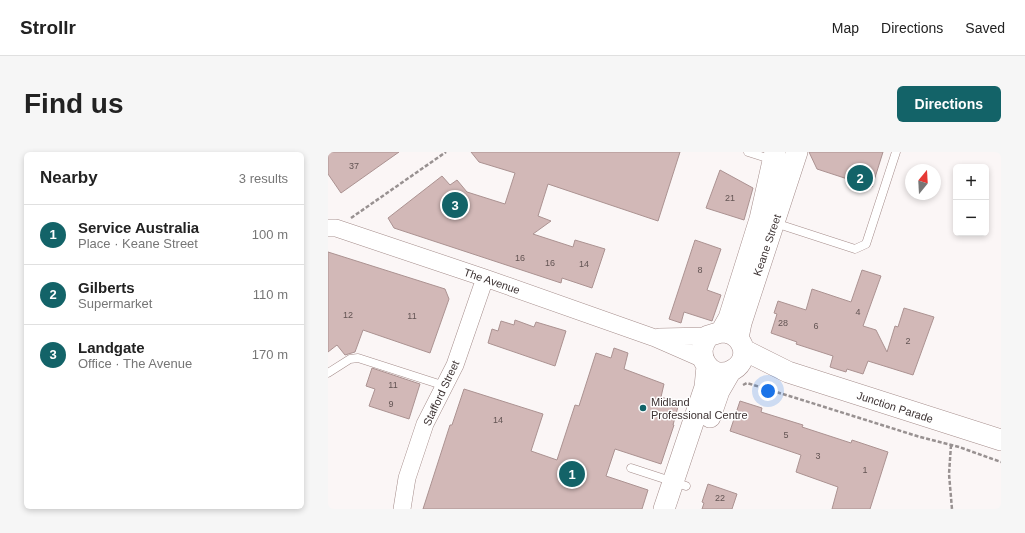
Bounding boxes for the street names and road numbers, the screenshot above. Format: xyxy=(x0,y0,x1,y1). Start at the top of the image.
street label: Keane Street xyxy=(751,213,783,277)
street label: The Avenue xyxy=(462,266,522,296)
street label: Stafford Street xyxy=(421,358,461,428)
street label: Junction Parade xyxy=(855,389,935,425)

